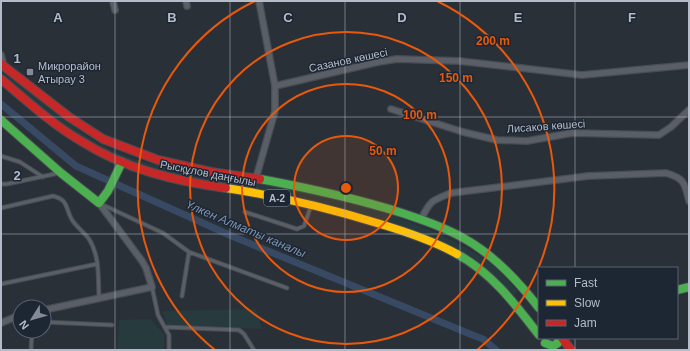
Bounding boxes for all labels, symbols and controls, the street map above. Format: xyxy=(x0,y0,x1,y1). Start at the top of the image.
text: A xyxy=(53,10,63,25)
text: B xyxy=(167,10,177,25)
text: C xyxy=(283,10,293,25)
text: D xyxy=(397,10,407,25)
text: E xyxy=(514,10,523,25)
text: F xyxy=(628,10,636,25)
text: 200 m xyxy=(476,34,510,48)
street label: Сазанов көшесі xyxy=(308,46,388,74)
text: 1 xyxy=(13,51,21,66)
place label: Микрорайон Атырау 3 xyxy=(38,60,101,85)
marker: Микрорайон Атырау 3 xyxy=(25,67,35,77)
text: 150 m xyxy=(439,71,473,85)
text: 100 m xyxy=(403,108,437,122)
street label: Лисаков көшесі xyxy=(506,117,586,135)
text: 50 m xyxy=(369,144,397,158)
street label: Рысқұлов даңғылы xyxy=(159,158,257,188)
text: 2 xyxy=(13,168,21,183)
centre of rings xyxy=(339,181,353,195)
road number: A-2 xyxy=(264,190,290,206)
water label: Үлкен Алматы каналы xyxy=(184,197,308,261)
legend xyxy=(538,267,678,339)
text: Fast xyxy=(574,276,598,290)
text: Slow xyxy=(574,296,600,310)
north arrow xyxy=(12,299,52,339)
text: Jam xyxy=(574,316,597,330)
text: N xyxy=(17,318,31,332)

